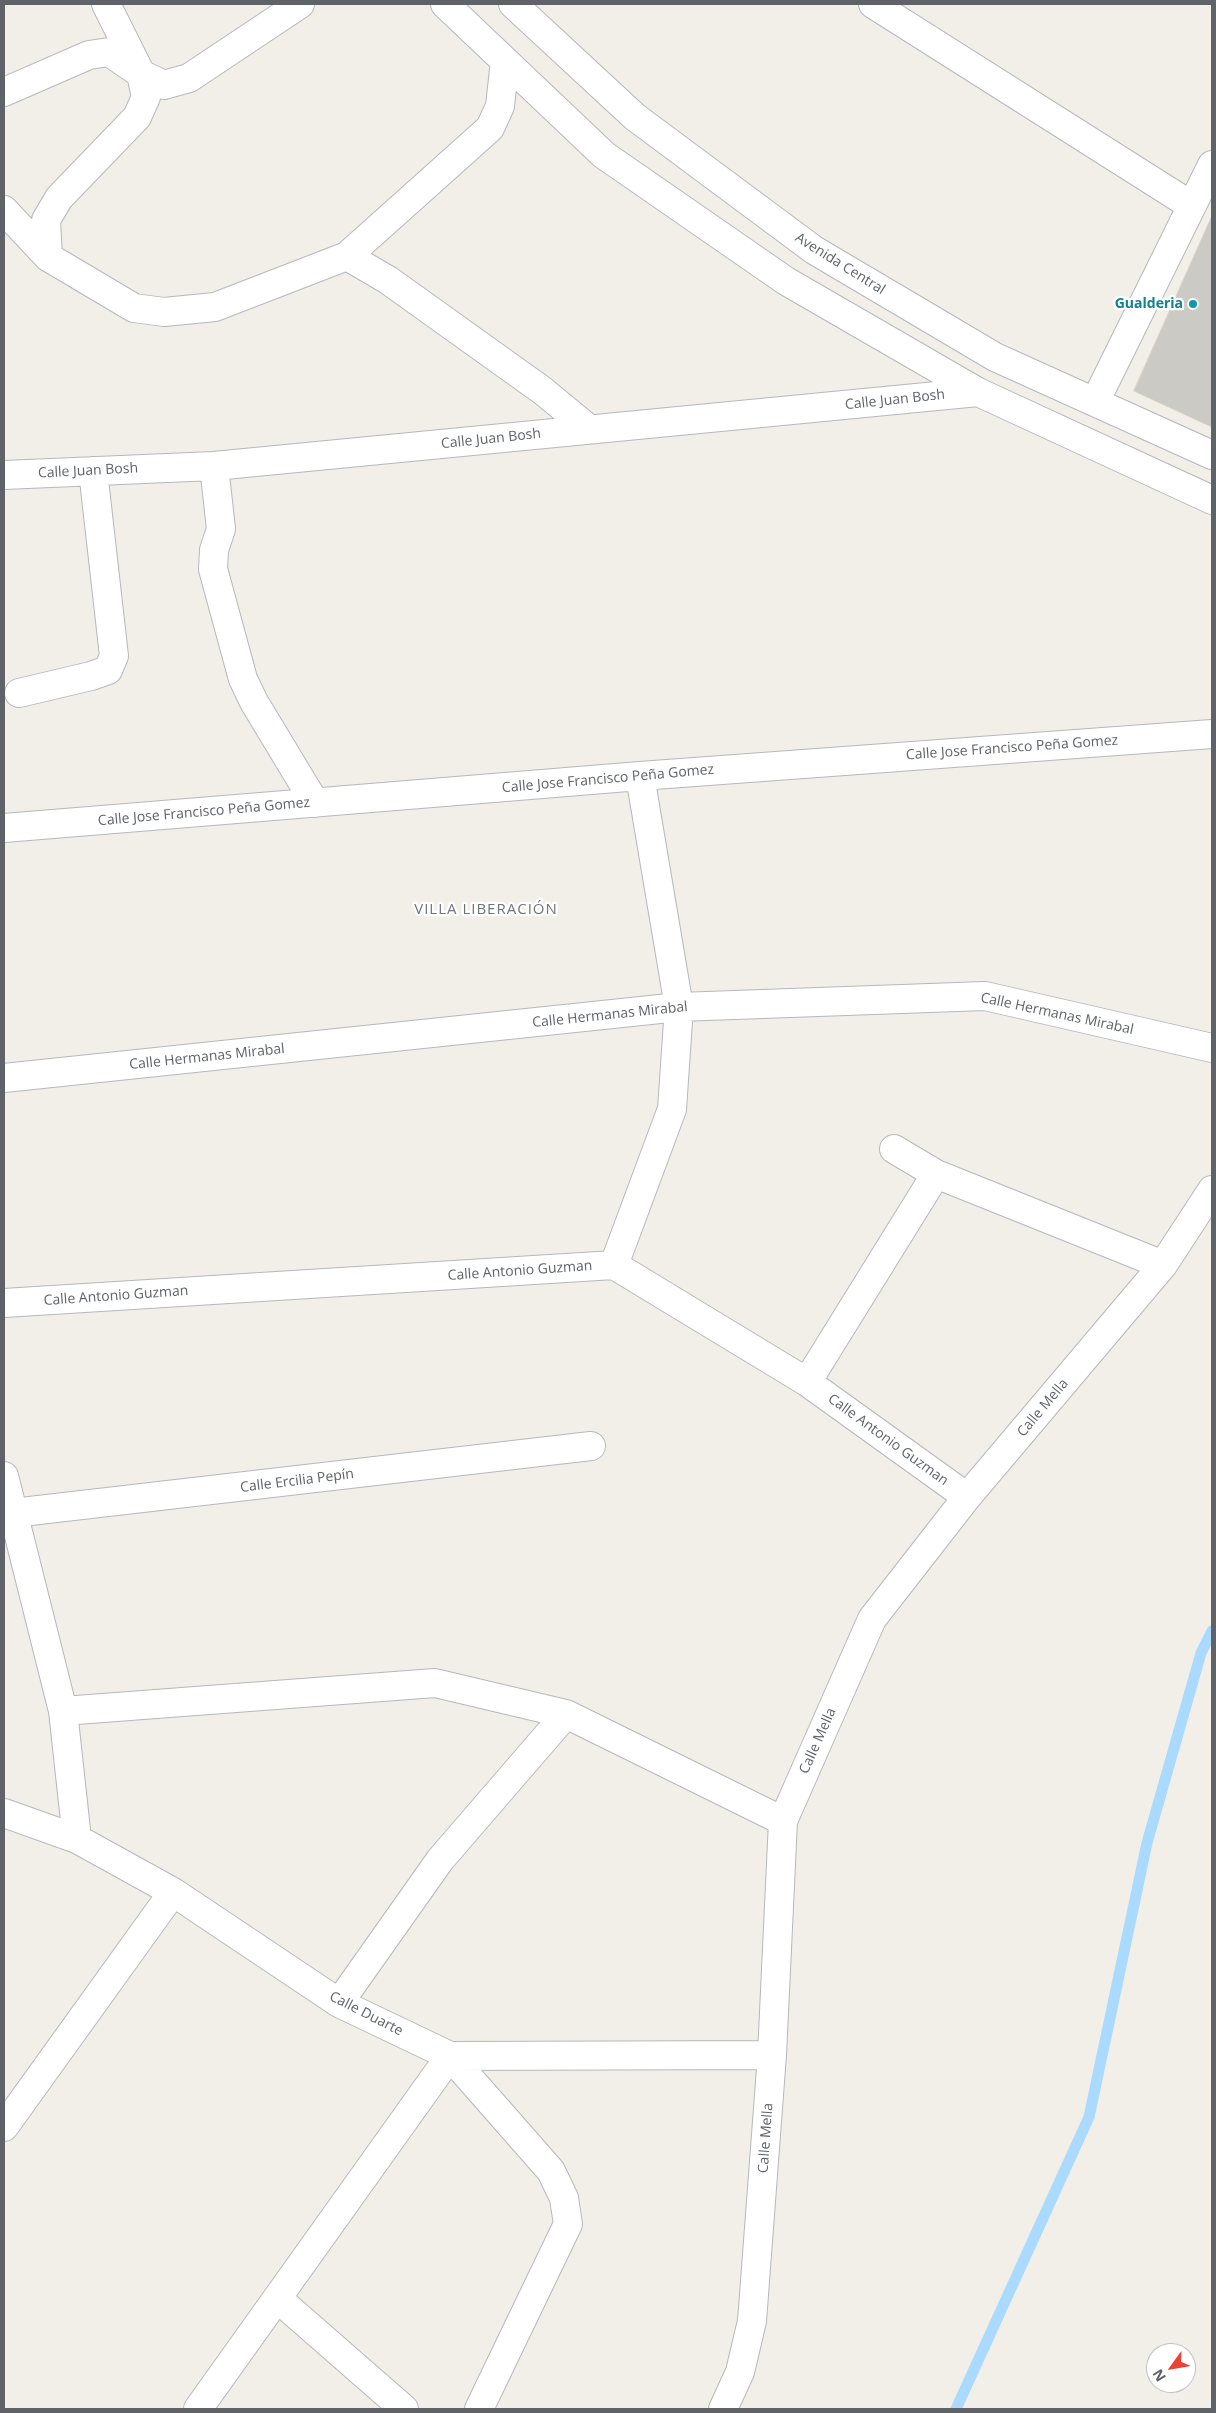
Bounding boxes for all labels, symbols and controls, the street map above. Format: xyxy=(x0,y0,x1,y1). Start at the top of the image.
street label: Avenida Central xyxy=(792,230,888,298)
place label: Gualderia xyxy=(1115,296,1183,312)
marker: Gualderia xyxy=(1187,298,1199,310)
street label: Calle Juan Bosh xyxy=(844,386,946,414)
street label: Calle Juan Bosh xyxy=(440,425,542,453)
street label: Calle Juan Bosh xyxy=(38,460,138,482)
street label: Calle Jose Francisco Peña Gomez xyxy=(905,732,1119,764)
street label: Calle Jose Francisco Peña Gomez xyxy=(501,761,715,797)
street label: Calle Jose Francisco Peña Gomez xyxy=(97,794,311,830)
district label: VILLA LIBERACIÓN xyxy=(412,901,560,919)
street label: Calle Hermanas Mirabal xyxy=(979,990,1135,1038)
street label: Calle Hermanas Mirabal xyxy=(532,998,688,1032)
street label: Calle Hermanas Mirabal xyxy=(129,1040,285,1074)
street label: Calle Antonio Guzman xyxy=(447,1258,593,1284)
street label: Calle Antonio Guzman xyxy=(43,1283,189,1309)
street label: Calle Mella xyxy=(1014,1376,1072,1440)
street label: Calle Antonio Guzman xyxy=(824,1391,952,1489)
street label: Calle Ercilia Pepín xyxy=(239,1466,355,1496)
street label: Calle Mella xyxy=(796,1705,840,1777)
street label: Calle Duarte xyxy=(326,1988,406,2040)
street label: Calle Mella xyxy=(755,2102,777,2174)
north arrow xyxy=(1146,2343,1196,2393)
text: N xyxy=(1148,2366,1170,2386)

